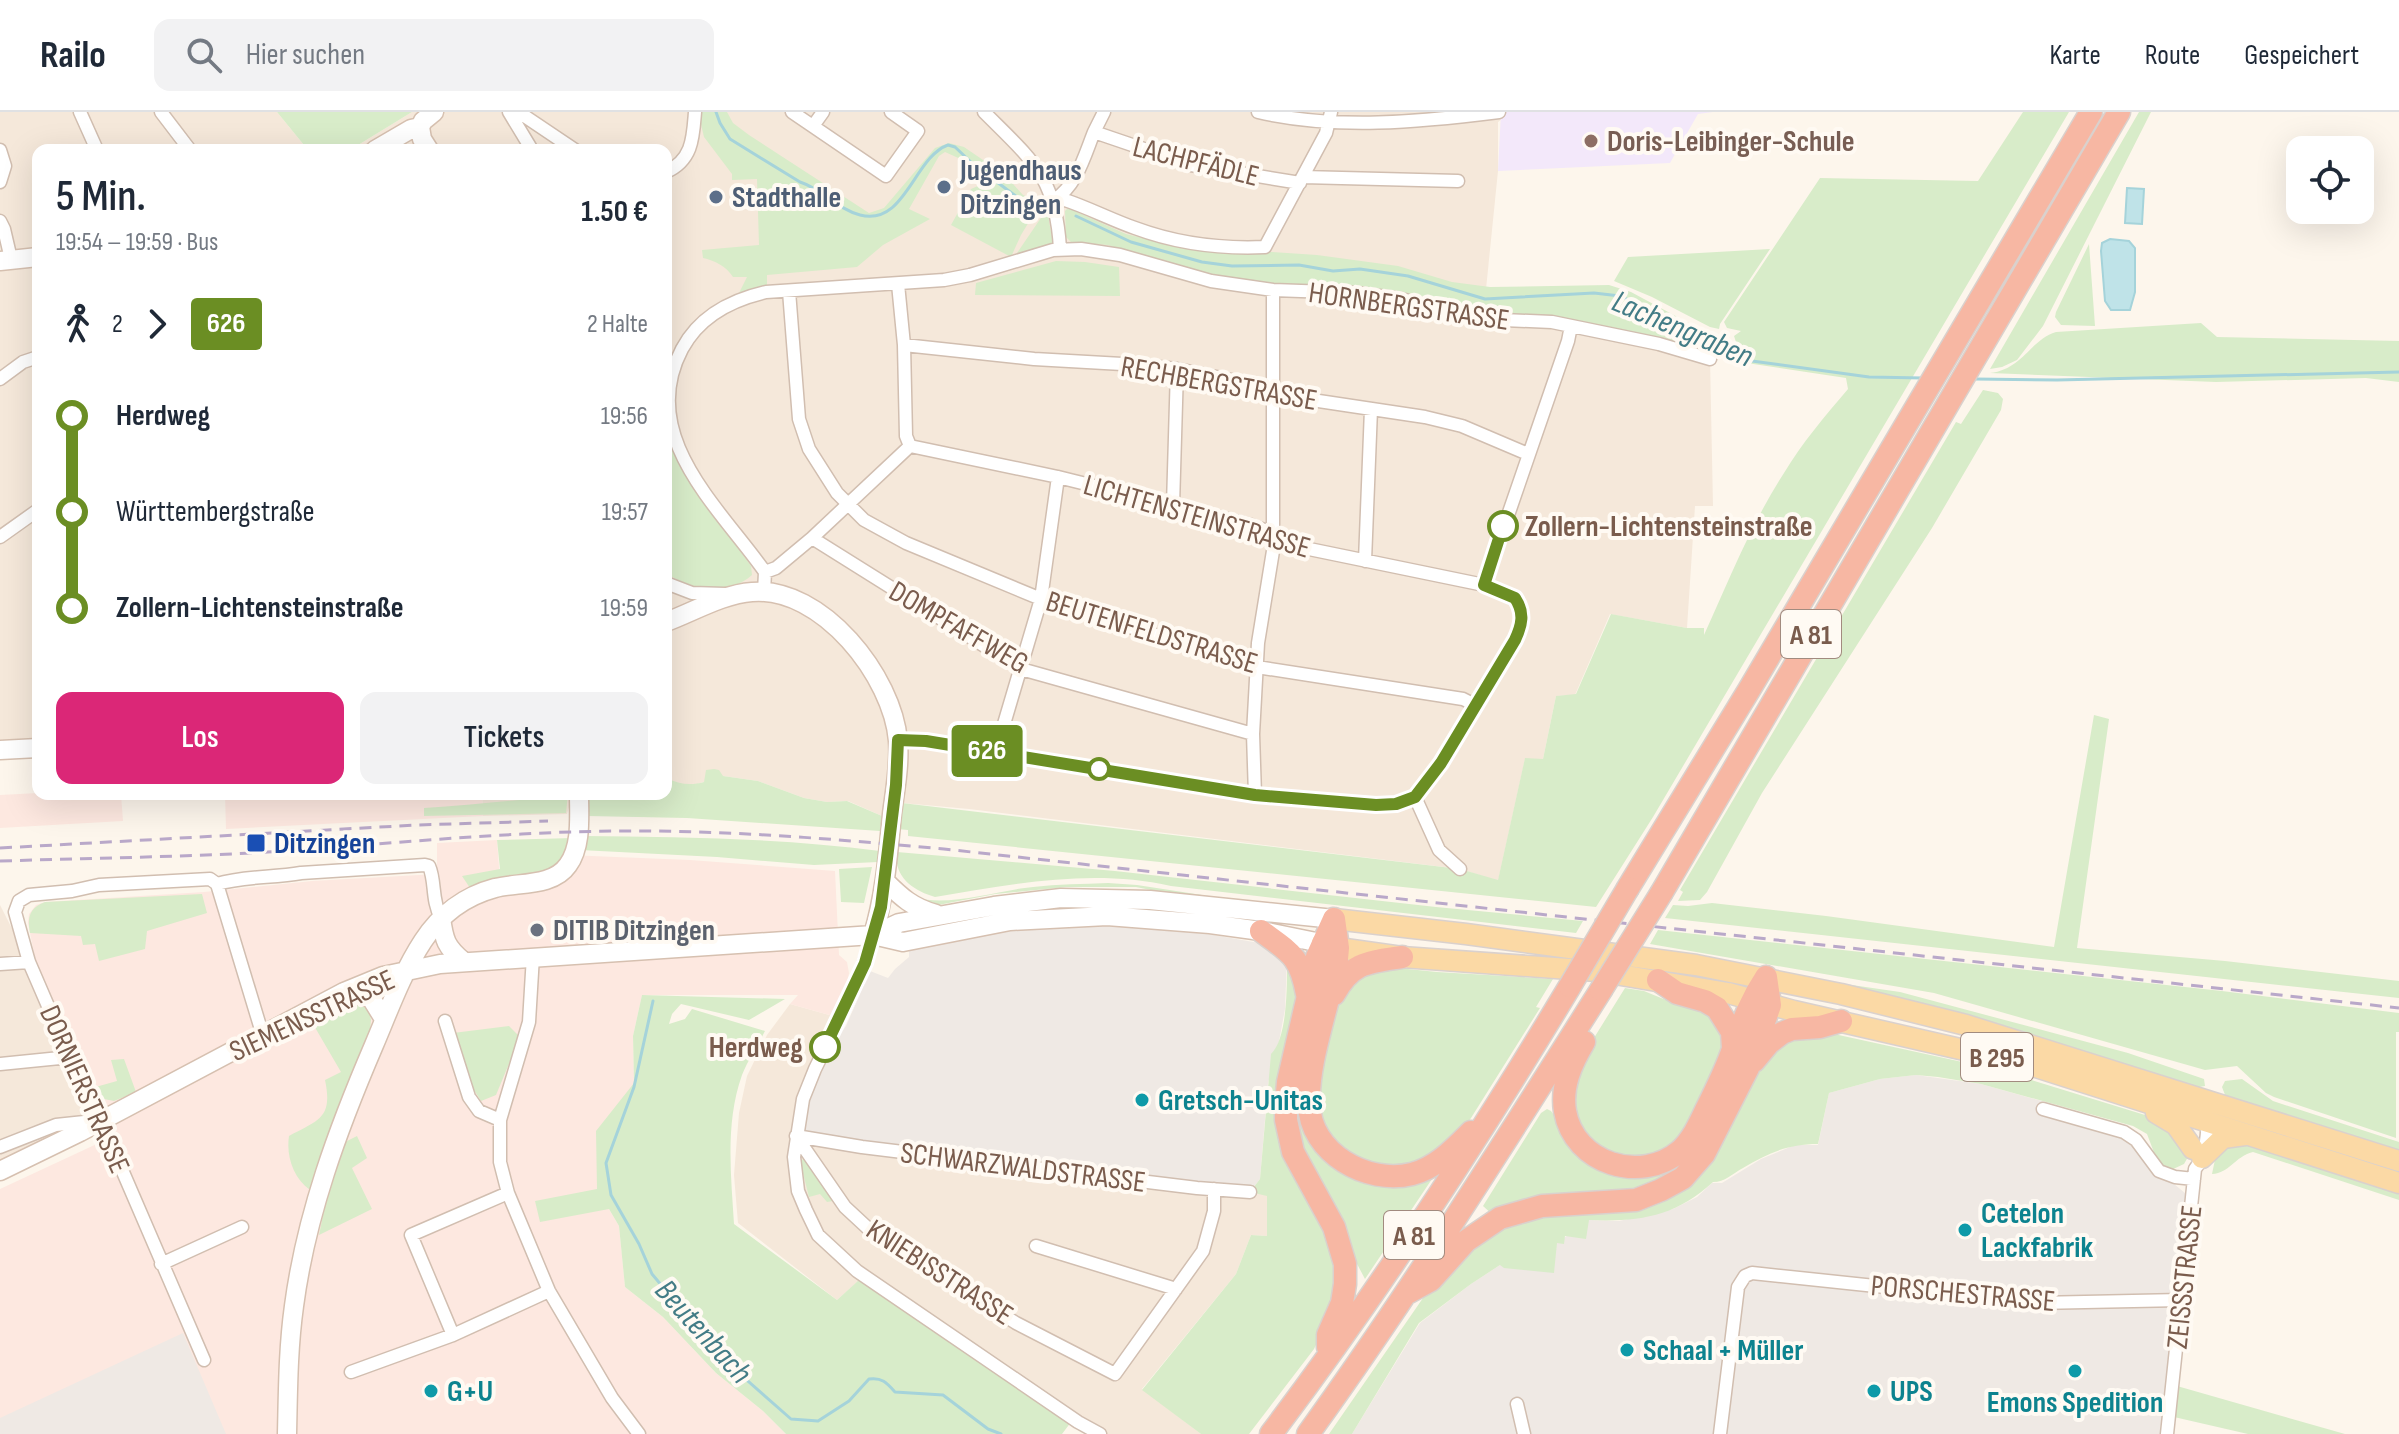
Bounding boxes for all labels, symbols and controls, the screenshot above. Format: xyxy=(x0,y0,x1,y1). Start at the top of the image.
search box xyxy=(154,19,714,91)
text: Railo xyxy=(40,33,106,78)
icon: search xyxy=(182,33,226,77)
text: Hier suchen xyxy=(246,37,365,73)
text: Karte xyxy=(2050,39,2101,72)
text: Route xyxy=(2145,39,2200,72)
text: Gespeichert xyxy=(2244,39,2359,72)
place label: Doris-Leibinger-Schule xyxy=(1607,124,1854,160)
street label: LACHPFÄDLE xyxy=(1129,129,1263,195)
marker: Doris-Leibinger-Schule xyxy=(1582,132,1600,150)
map controls xyxy=(2286,136,2374,224)
button: locate xyxy=(2286,136,2374,224)
place label: Jugendhaus Ditzingen xyxy=(959,153,1082,223)
text: 5 Min. xyxy=(56,170,146,223)
marker: Jugendhaus Ditzingen xyxy=(935,178,953,196)
place label: Stadthalle xyxy=(732,180,841,216)
marker: Stadthalle xyxy=(707,188,725,206)
text: 1.50 € xyxy=(581,194,648,230)
text: 19:54 – 19:59 · Bus xyxy=(56,227,218,258)
street label: HORNBERGSTRASSE xyxy=(1306,275,1512,339)
water label: Lachengraben xyxy=(1606,282,1759,377)
icon: walk xyxy=(56,302,100,346)
icon: forward xyxy=(135,302,179,346)
text: 626 xyxy=(207,307,246,340)
text: 2 xyxy=(112,309,123,340)
text: 2 Halte xyxy=(587,309,648,340)
street label: RECHBERGSTRASSE xyxy=(1118,349,1320,419)
text: Herdweg xyxy=(116,398,210,434)
text: 19:56 xyxy=(601,401,648,432)
street label: LICHTENSTEINSTRASSE xyxy=(1079,467,1314,567)
text: Württembergstraße xyxy=(116,494,315,530)
text: 19:57 xyxy=(602,497,648,528)
place label: Zollern-Lichtensteinstraße xyxy=(1525,509,1813,545)
marker: Zollern-Lichtensteinstraße xyxy=(1488,511,1518,541)
street label: DOMPFAFFWEG xyxy=(883,574,1034,682)
street label: BEUTENFELDSTRASSE xyxy=(1042,584,1262,682)
text: Zollern-Lichtensteinstraße xyxy=(116,590,404,626)
text: 19:59 xyxy=(601,593,648,624)
road number: A 81 xyxy=(1781,610,1841,658)
button: Los xyxy=(56,692,344,784)
button: Tickets xyxy=(360,692,648,784)
line badge: 626 xyxy=(941,725,1033,777)
text: 626 xyxy=(968,734,1006,767)
unlabelled marker xyxy=(1088,758,1110,780)
place label: Ditzingen xyxy=(274,826,375,862)
marker: Ditzingen xyxy=(245,832,267,854)
place label: DITIB Ditzingen xyxy=(553,913,715,949)
marker: DITIB Ditzingen xyxy=(528,921,546,939)
street label: SIEMENSSTRASSE xyxy=(224,962,401,1070)
street label: DORNIERSTRASSE xyxy=(31,1000,137,1179)
place label: Herdweg xyxy=(709,1030,803,1066)
marker: Herdweg xyxy=(810,1032,840,1062)
road number: B 295 xyxy=(1961,1033,2033,1081)
place label: Gretsch-Unitas xyxy=(1158,1083,1323,1119)
marker: Gretsch-Unitas xyxy=(1133,1091,1151,1109)
street label: SCHWARZWALDSTRASSE xyxy=(898,1135,1147,1201)
place label: Cetelon Lackfabrik xyxy=(1981,1196,2093,1266)
street label: ZEISSSTRASSE xyxy=(2160,1203,2210,1351)
road number: A 81 xyxy=(1384,1211,1444,1259)
street label: KNIEBISSTRASSE xyxy=(859,1212,1020,1334)
marker: Cetelon Lackfabrik xyxy=(1956,1221,1974,1239)
street label: PORSCHESTRASSE xyxy=(1869,1268,2057,1320)
water label: Beutenbach xyxy=(646,1272,760,1392)
place label: Schaal + Müller xyxy=(1643,1333,1804,1369)
marker: Schaal + Müller xyxy=(1618,1341,1636,1359)
marker: Emons Spedition xyxy=(2066,1362,2084,1380)
place label: G+U xyxy=(447,1374,493,1410)
place label: UPS xyxy=(1890,1374,1933,1410)
marker: G+U xyxy=(422,1382,440,1400)
marker: UPS xyxy=(1865,1382,1883,1400)
place label: Emons Spedition xyxy=(1987,1385,2163,1421)

